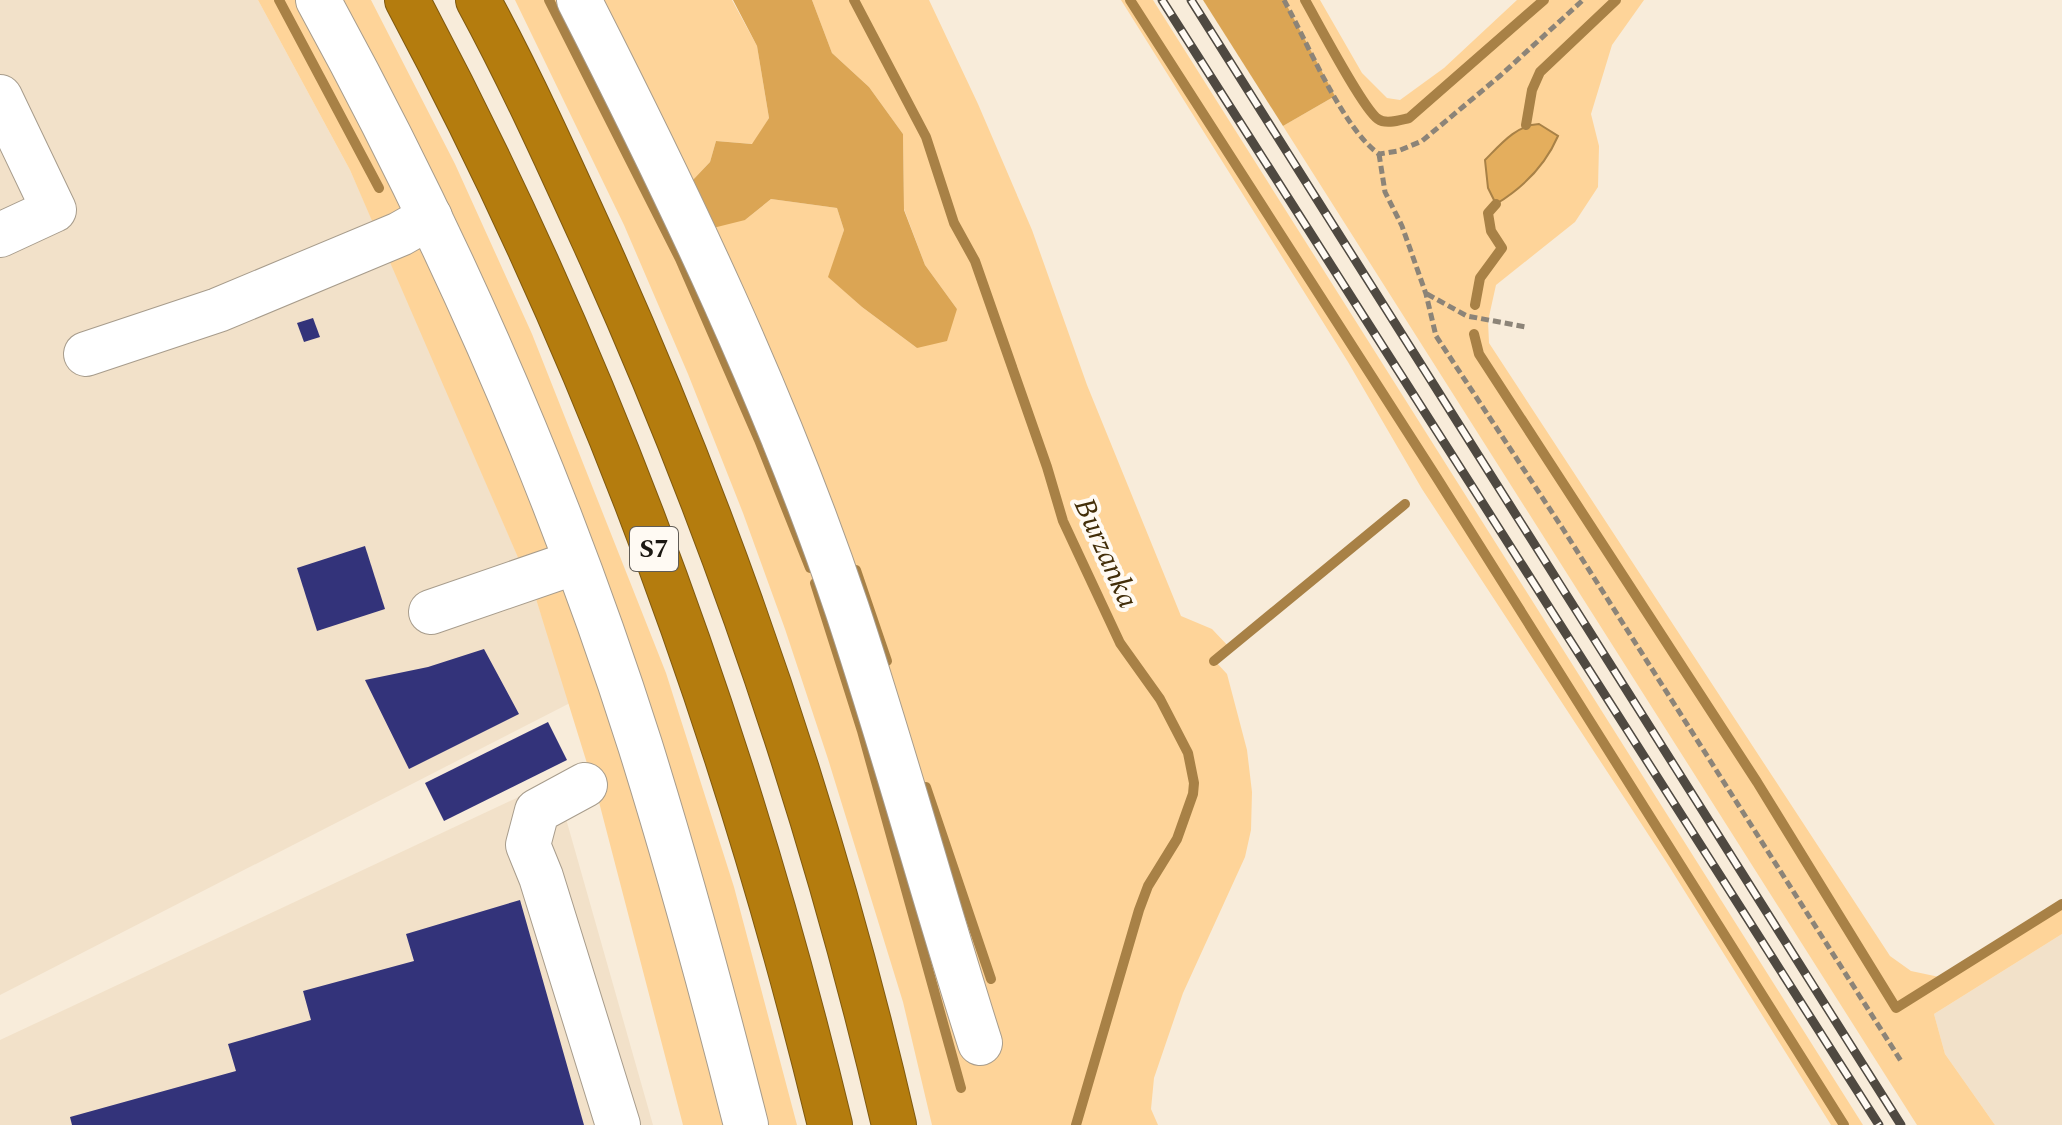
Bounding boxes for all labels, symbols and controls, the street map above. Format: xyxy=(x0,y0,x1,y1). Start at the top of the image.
water label: Burzanka xyxy=(1061,490,1151,616)
road number: S7 xyxy=(630,527,678,571)

